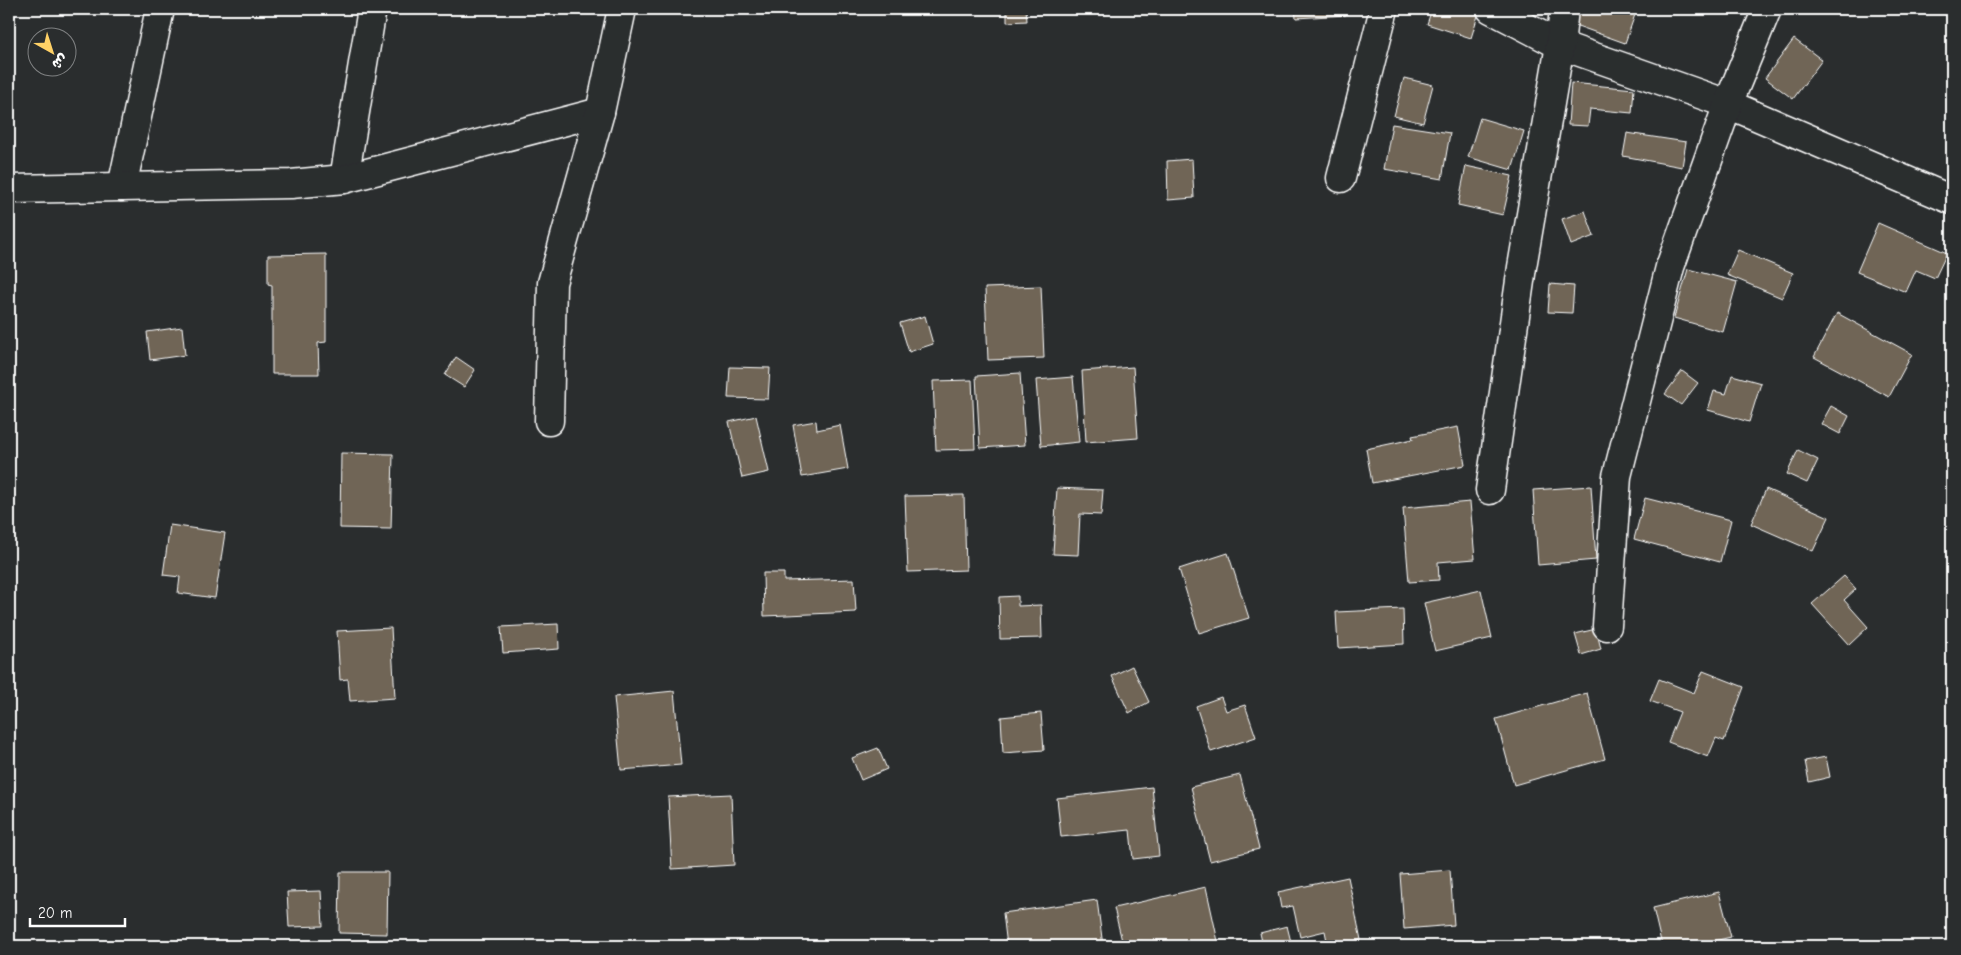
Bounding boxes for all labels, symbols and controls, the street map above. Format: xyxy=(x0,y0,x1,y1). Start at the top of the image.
north arrow xyxy=(28,28,78,78)
text: ش xyxy=(49,50,71,73)
scale bar xyxy=(30,895,125,927)
text: 20 m xyxy=(38,904,72,922)

